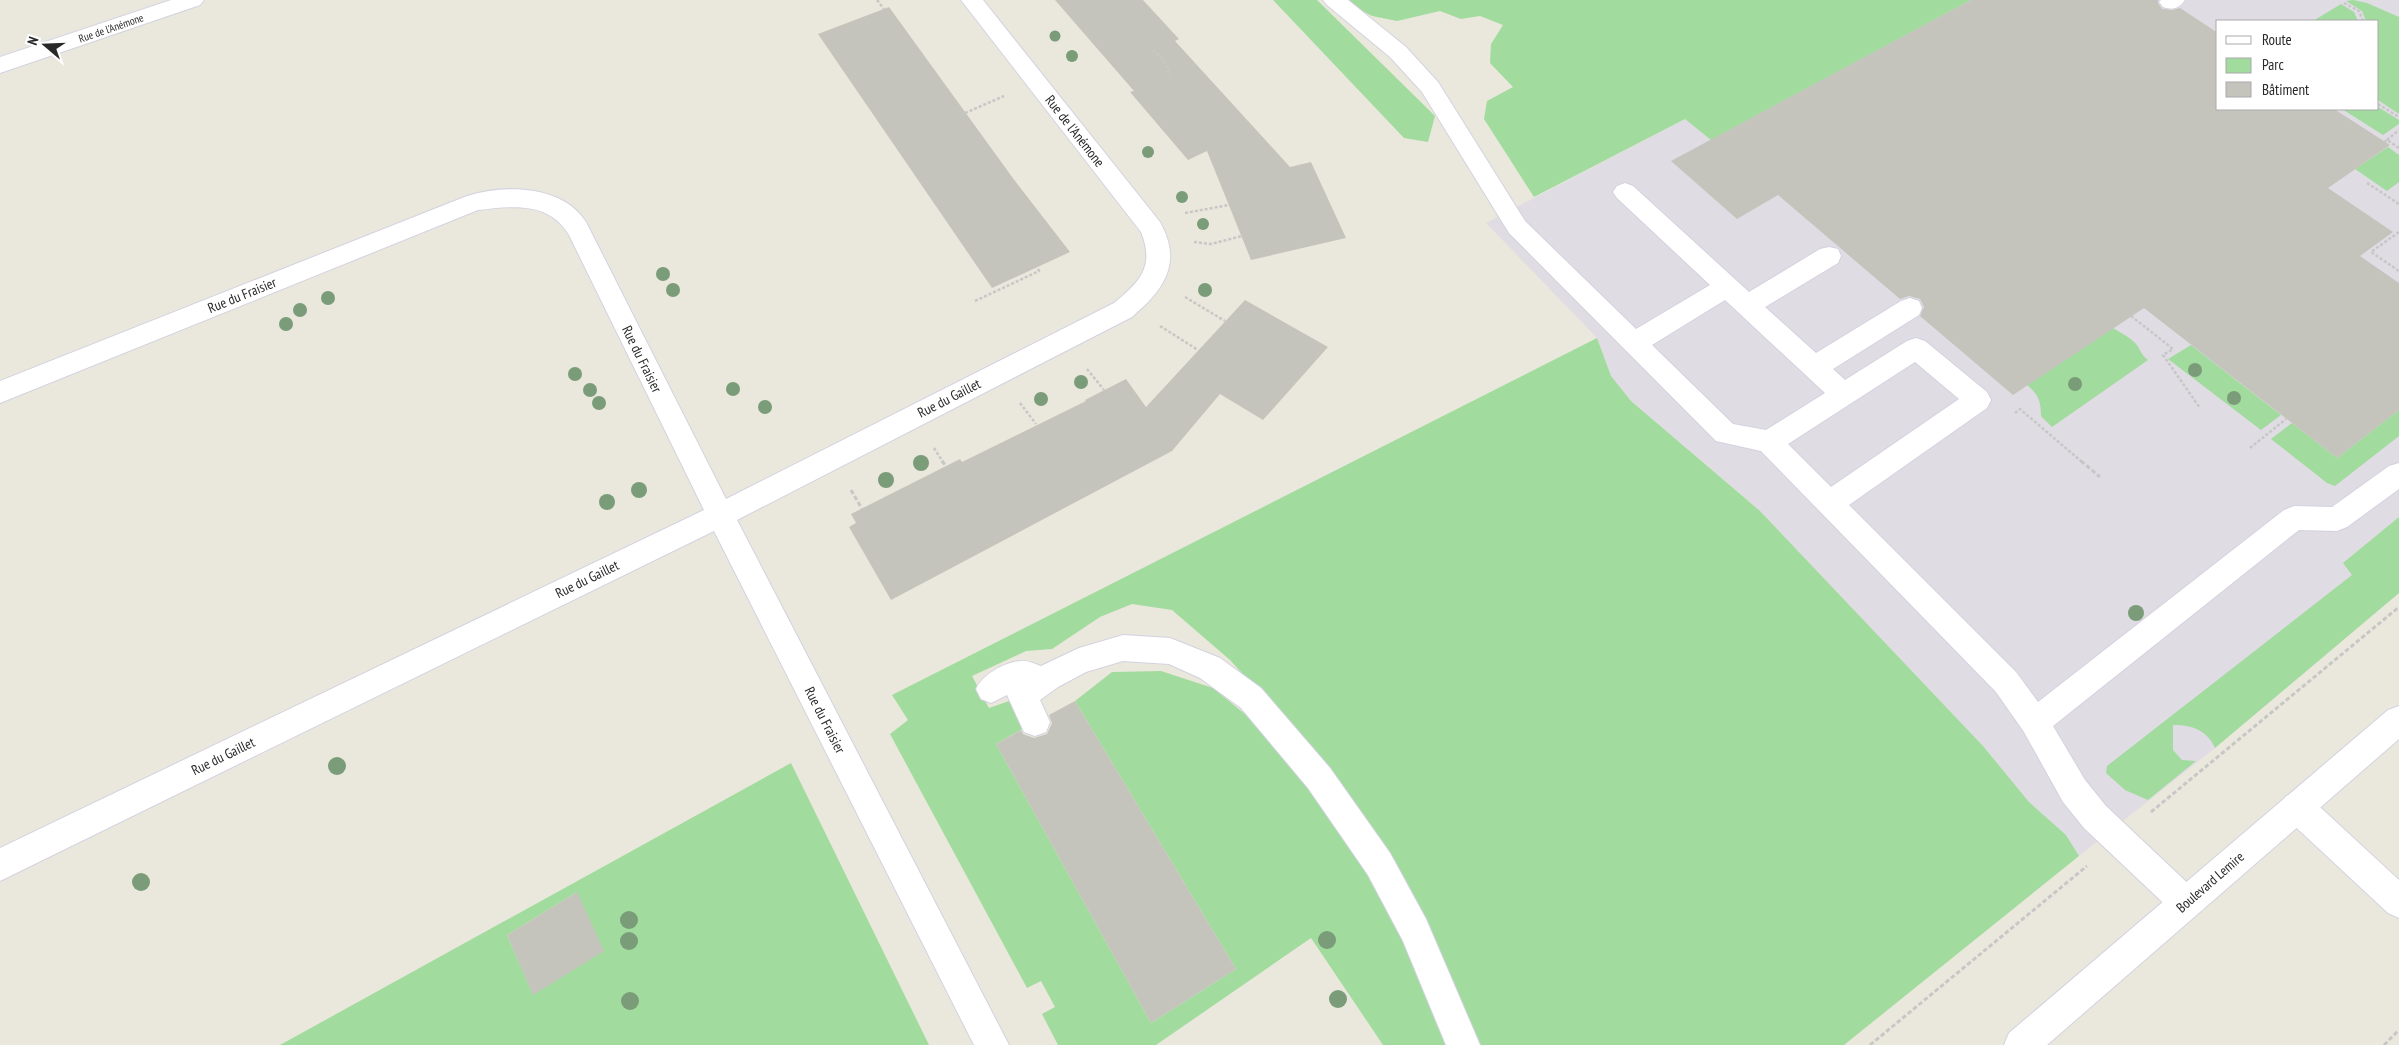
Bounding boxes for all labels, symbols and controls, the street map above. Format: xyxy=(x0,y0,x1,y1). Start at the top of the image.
street label: Rue de l'Anémone xyxy=(77,10,146,46)
north arrow xyxy=(20,20,70,70)
legend xyxy=(2216,20,2379,110)
text: Route xyxy=(2262,30,2292,49)
text: N xyxy=(23,34,42,47)
text: Parc xyxy=(2262,55,2284,74)
text: Bâtiment xyxy=(2262,80,2309,99)
street label: Rue de l'Anémone xyxy=(1041,91,1109,171)
street label: Rue du Fraisier xyxy=(205,273,279,317)
street label: Rue du Fraisier xyxy=(618,323,666,396)
street label: Rue du Gaillet xyxy=(914,374,984,422)
street label: Rue du Gaillet xyxy=(552,556,622,602)
street label: Rue du Fraisier xyxy=(801,684,850,756)
street label: Rue du Gaillet xyxy=(188,733,258,779)
street label: Boulevard Lemire xyxy=(2172,847,2248,916)

